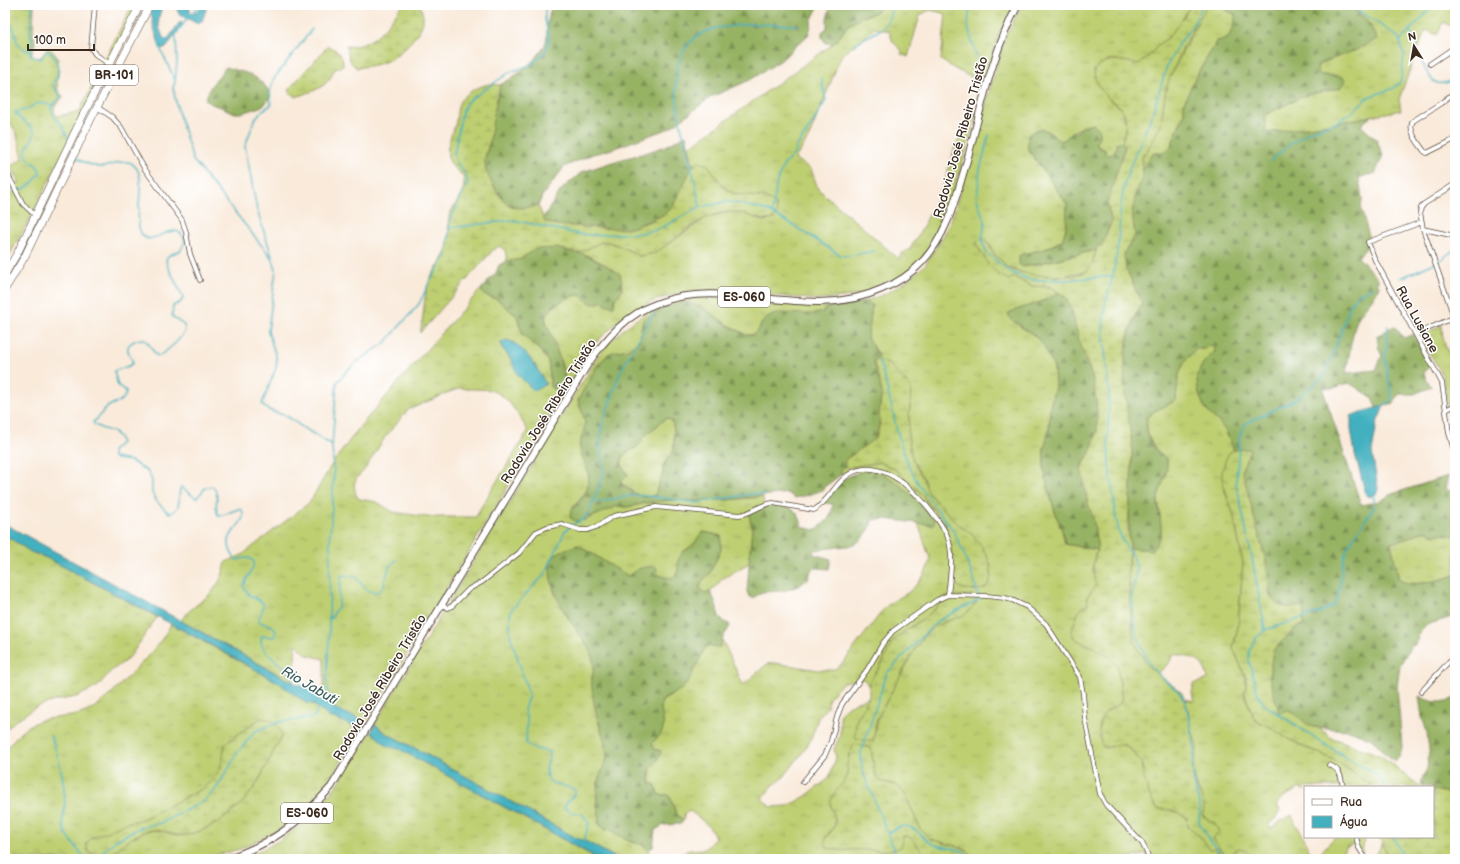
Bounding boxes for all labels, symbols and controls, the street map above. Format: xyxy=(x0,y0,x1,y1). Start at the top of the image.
scale bar xyxy=(28,26,94,52)
north arrow xyxy=(1394,26,1434,66)
text: N xyxy=(1407,30,1417,44)
text: 100 m xyxy=(34,33,66,48)
street label: Rodovia José Ribeiro Tristão xyxy=(930,55,992,220)
road number: BR-101 xyxy=(90,65,138,85)
street label: Rua Lusiane xyxy=(1392,283,1442,356)
road number: ES-060 xyxy=(718,287,770,307)
street label: Rodovia José Ribeiro Tristão xyxy=(498,336,600,487)
street label: Rodovia José Ribeiro Tristão xyxy=(330,612,430,763)
water label: Rio Jabuti xyxy=(279,662,342,709)
legend xyxy=(1304,786,1434,838)
text: Rua xyxy=(1340,795,1362,810)
road number: ES-060 xyxy=(281,803,333,823)
text: Água xyxy=(1340,813,1368,830)

